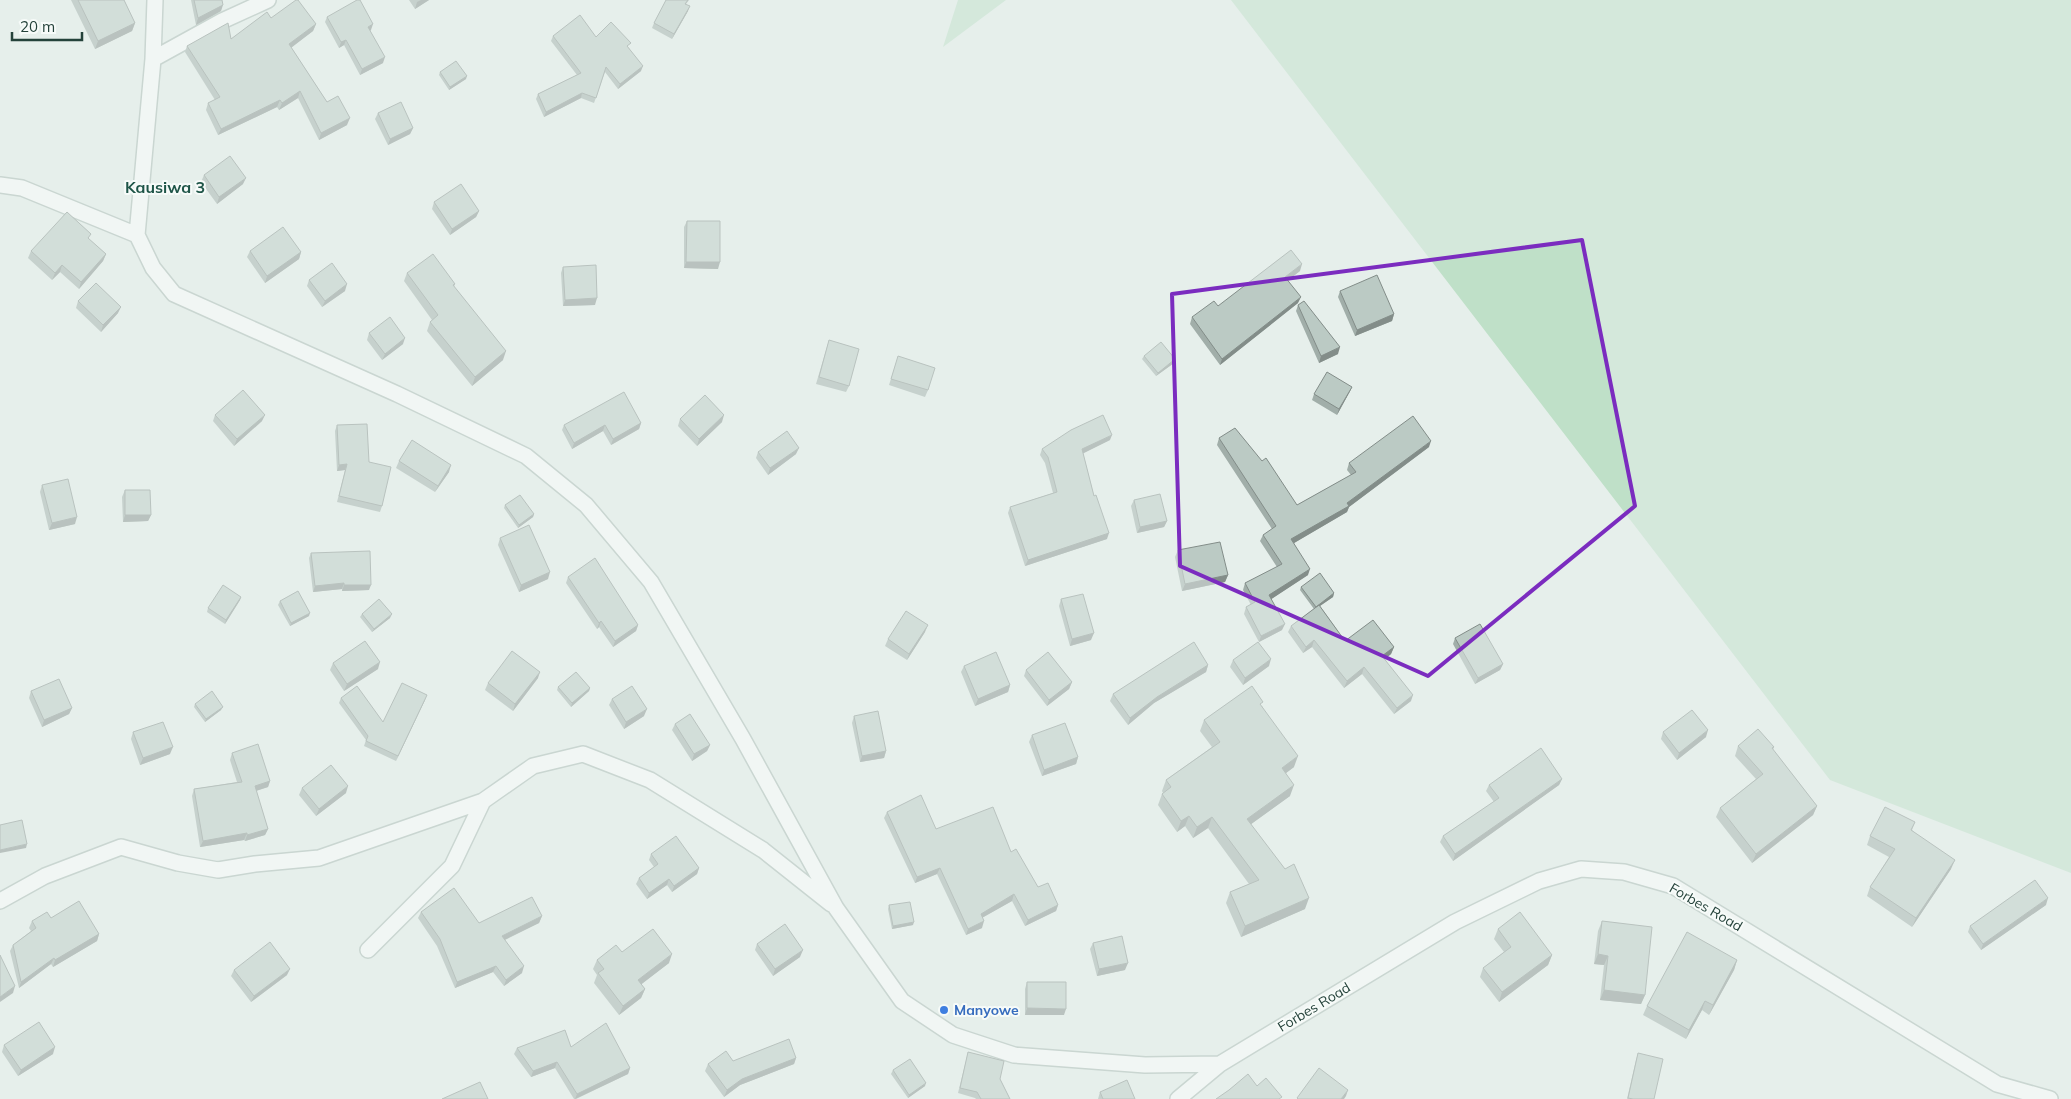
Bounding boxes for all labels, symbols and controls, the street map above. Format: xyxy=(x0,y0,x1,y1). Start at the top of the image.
scale bar xyxy=(12,10,82,42)
text: 20 m xyxy=(20,17,55,36)
district label: Kausiwa 3 xyxy=(125,177,205,197)
street label: Forbes Road xyxy=(1666,879,1746,935)
street label: Forbes Road xyxy=(1274,978,1354,1036)
place label: Manyowe xyxy=(954,1001,1019,1019)
marker: Manyowe xyxy=(938,1004,950,1016)

